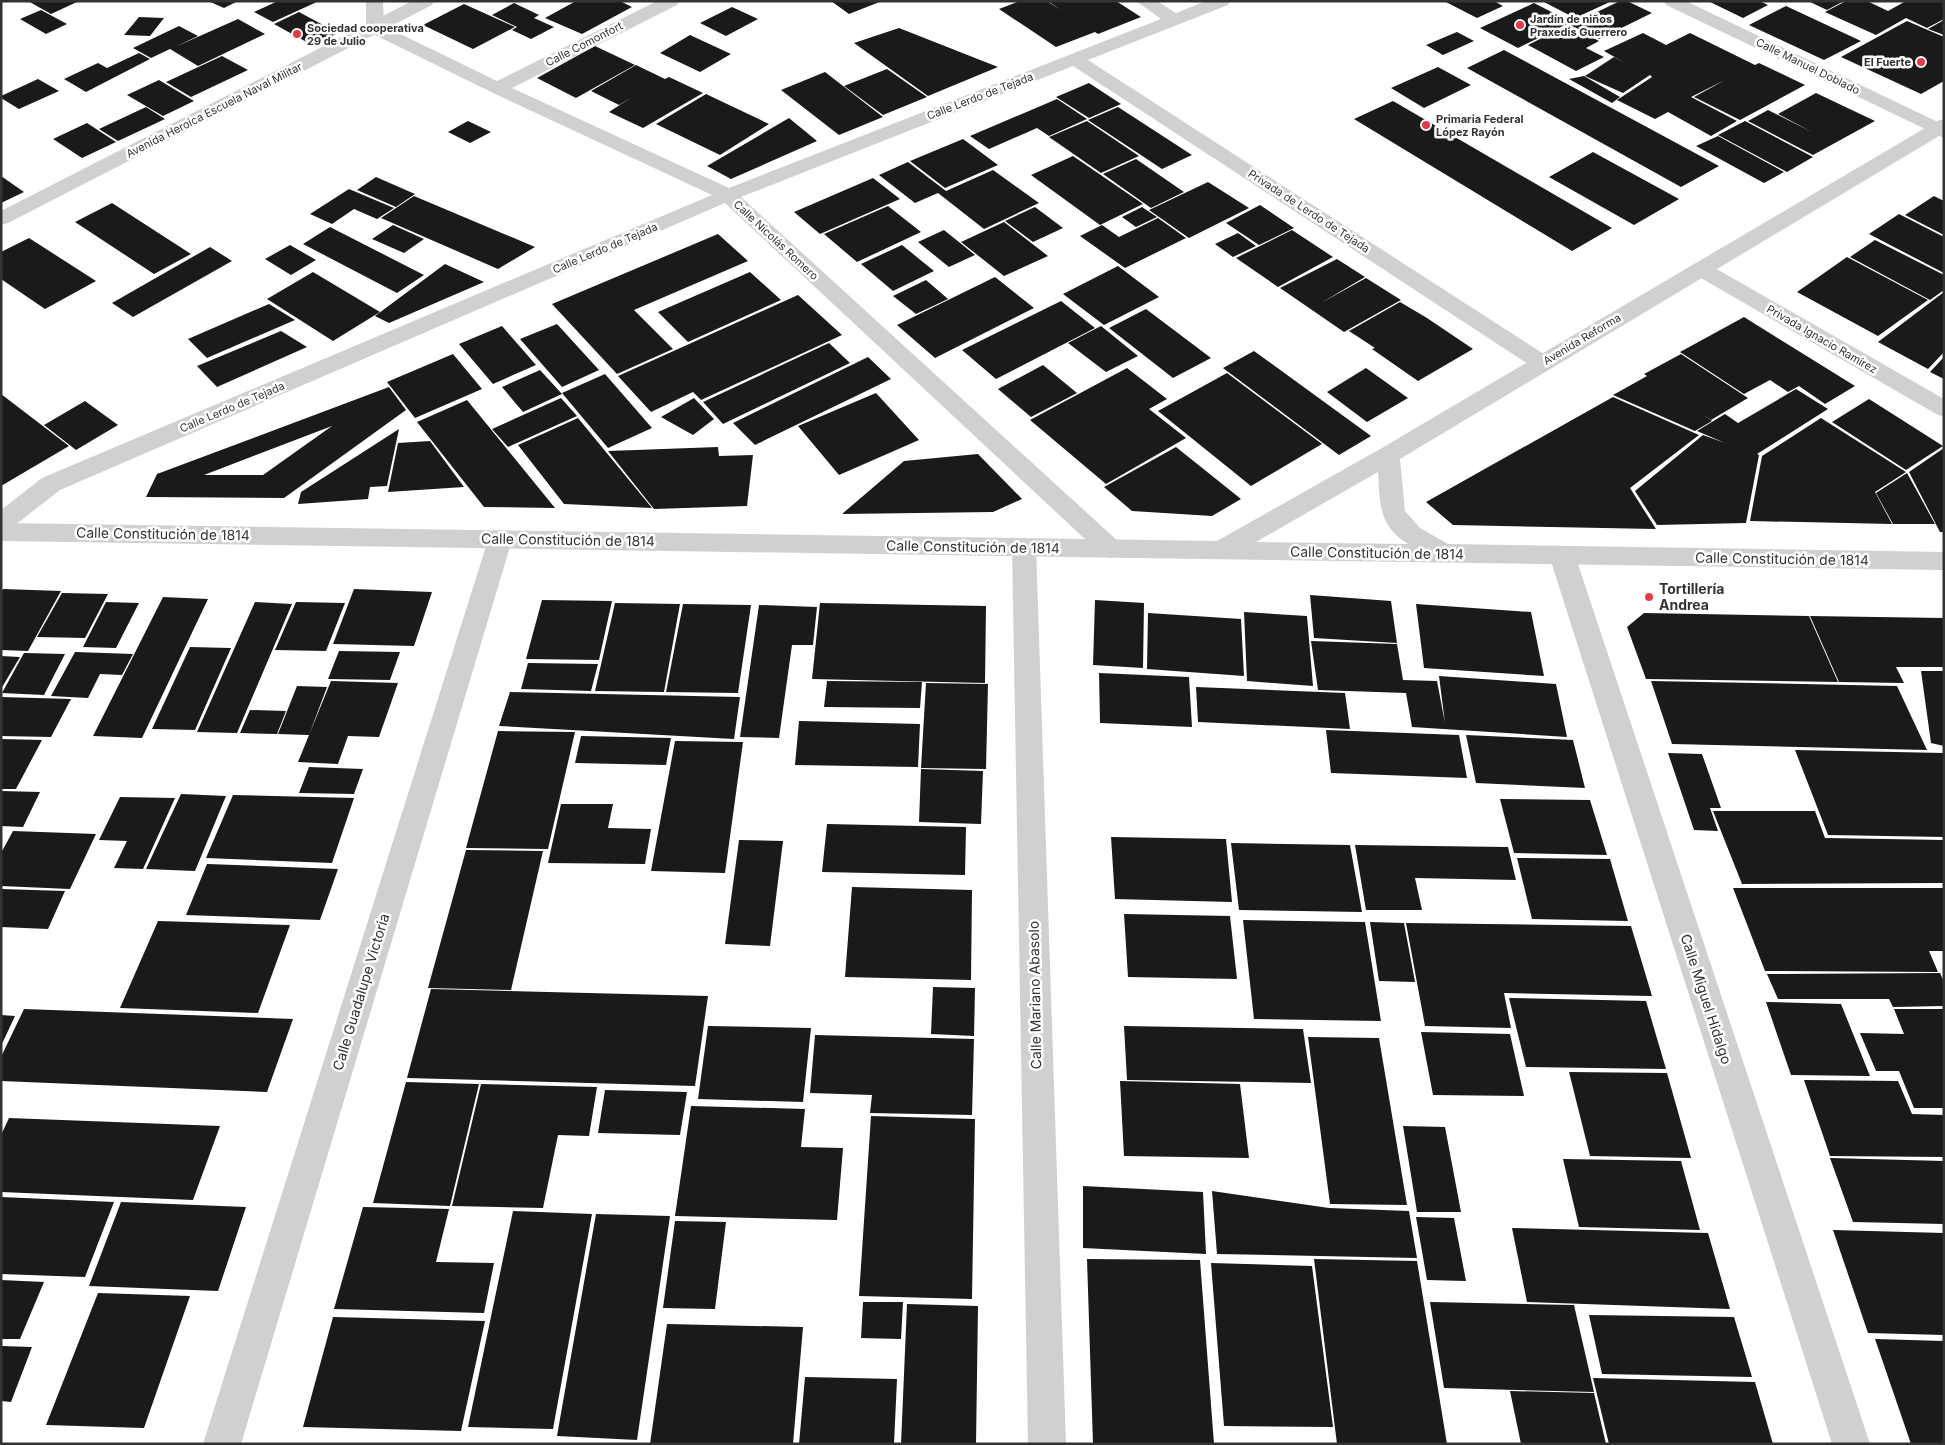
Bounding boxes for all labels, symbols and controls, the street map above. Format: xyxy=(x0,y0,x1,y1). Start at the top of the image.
place label: Jardín de niños Praxedis Guerrero xyxy=(1530,12,1627,39)
street label: Calle Comonfort xyxy=(543,18,625,69)
marker: Jardín de niños Praxedis Guerrero xyxy=(1514,19,1526,31)
place label: Sociedad cooperativa 29 de Julio xyxy=(307,21,424,48)
marker: Sociedad cooperativa 29 de Julio xyxy=(291,28,303,40)
street label: Calle Manuel Doblado xyxy=(1754,35,1863,97)
place label: El Fuerte xyxy=(1864,55,1911,69)
marker: El Fuerte xyxy=(1915,56,1927,68)
street label: Avenida Heroica Escuela Naval Militar xyxy=(124,59,304,161)
street label: Calle Lerdo de Tejada xyxy=(925,69,1035,123)
place label: Primaria Federal López Rayón xyxy=(1436,112,1524,139)
marker: Primaria Federal López Rayón xyxy=(1420,119,1432,131)
street label: Privada de Lerdo de Tejada xyxy=(1246,166,1372,256)
street label: Calle Nicolás Romero xyxy=(731,197,822,283)
street label: Calle Lerdo de Tejada xyxy=(550,220,660,276)
street label: Privada Ignacio Ramírez xyxy=(1764,302,1880,376)
street label: Avenida Reforma xyxy=(1541,310,1623,368)
street label: Calle Lerdo de Tejada xyxy=(177,379,287,435)
street label: Calle Constitución de 1814 xyxy=(76,523,250,544)
street label: Calle Constitución de 1814 xyxy=(481,529,655,550)
street label: Calle Constitución de 1814 xyxy=(886,536,1060,557)
street label: Calle Constitución de 1814 xyxy=(1290,542,1464,563)
street label: Calle Constitución de 1814 xyxy=(1695,548,1869,569)
place label: Tortillería Andrea xyxy=(1659,580,1724,613)
marker: Tortillería Andrea xyxy=(1643,591,1655,603)
street label: Calle Guadalupe Victoria xyxy=(329,911,392,1072)
street label: Calle Mariano Abasolo xyxy=(1025,921,1044,1069)
street label: Calle Miguel Hidalgo xyxy=(1677,932,1736,1066)

